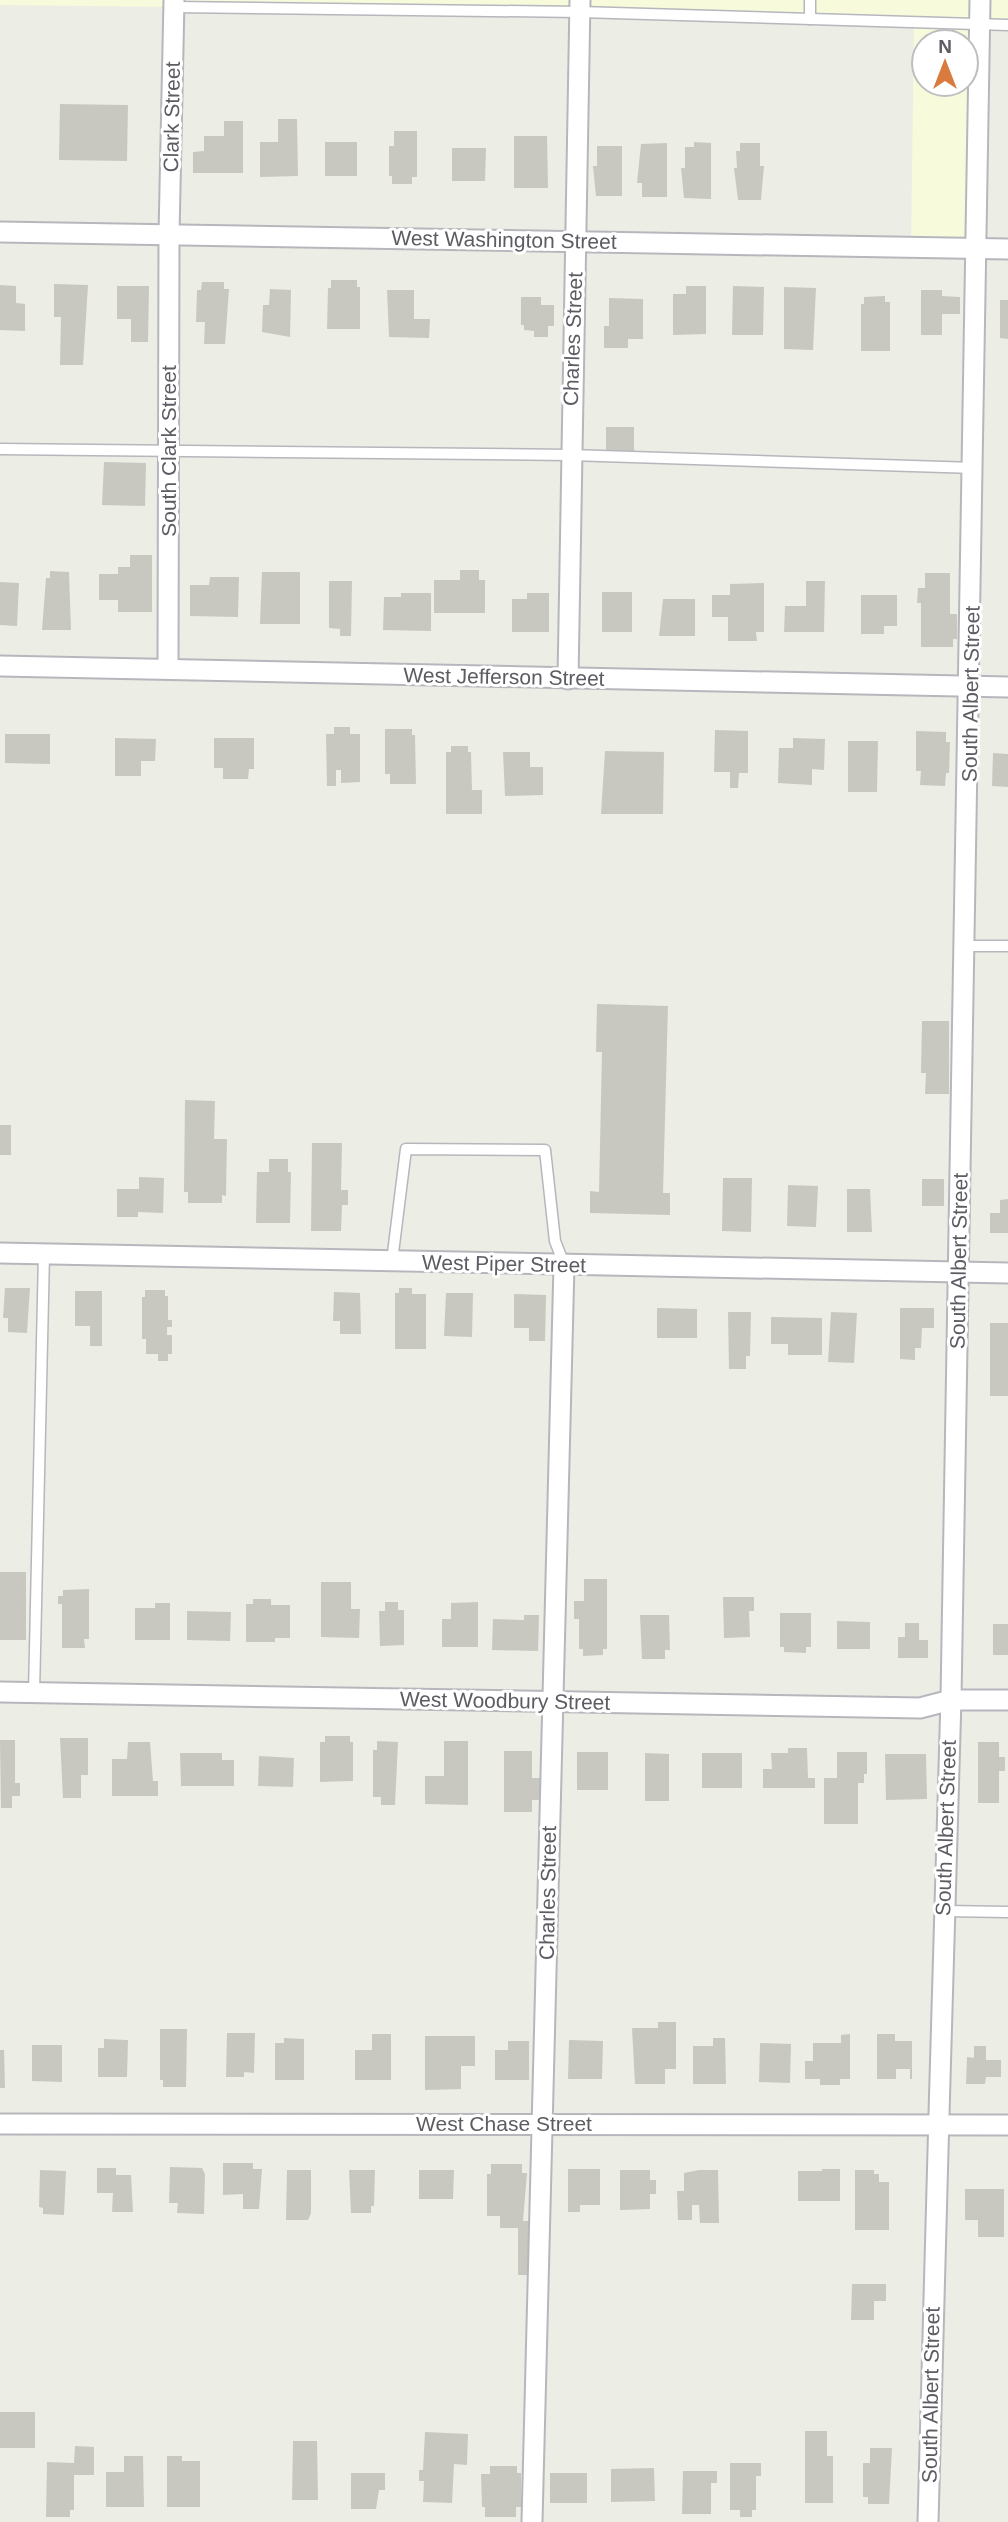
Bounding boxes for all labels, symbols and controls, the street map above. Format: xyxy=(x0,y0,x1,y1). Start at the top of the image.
north arrow xyxy=(910,28,980,98)
text: N xyxy=(938,36,952,57)
street label: Clark Street xyxy=(159,61,184,173)
street label: West Washington Street xyxy=(391,226,617,253)
street label: Charles Street xyxy=(559,271,586,406)
street label: South Clark Street xyxy=(157,365,180,537)
street label: South Albert Street xyxy=(957,606,984,782)
street label: West Jefferson Street xyxy=(403,663,605,690)
street label: South Albert Street xyxy=(945,1173,972,1349)
street label: West Piper Street xyxy=(422,1251,586,1276)
street label: West Woodbury Street xyxy=(400,1687,611,1714)
street label: South Albert Street xyxy=(931,1739,960,1916)
street label: Charles Street xyxy=(535,1826,560,1960)
street label: West Chase Street xyxy=(416,2112,592,2135)
street label: South Albert Street xyxy=(917,2307,944,2483)

